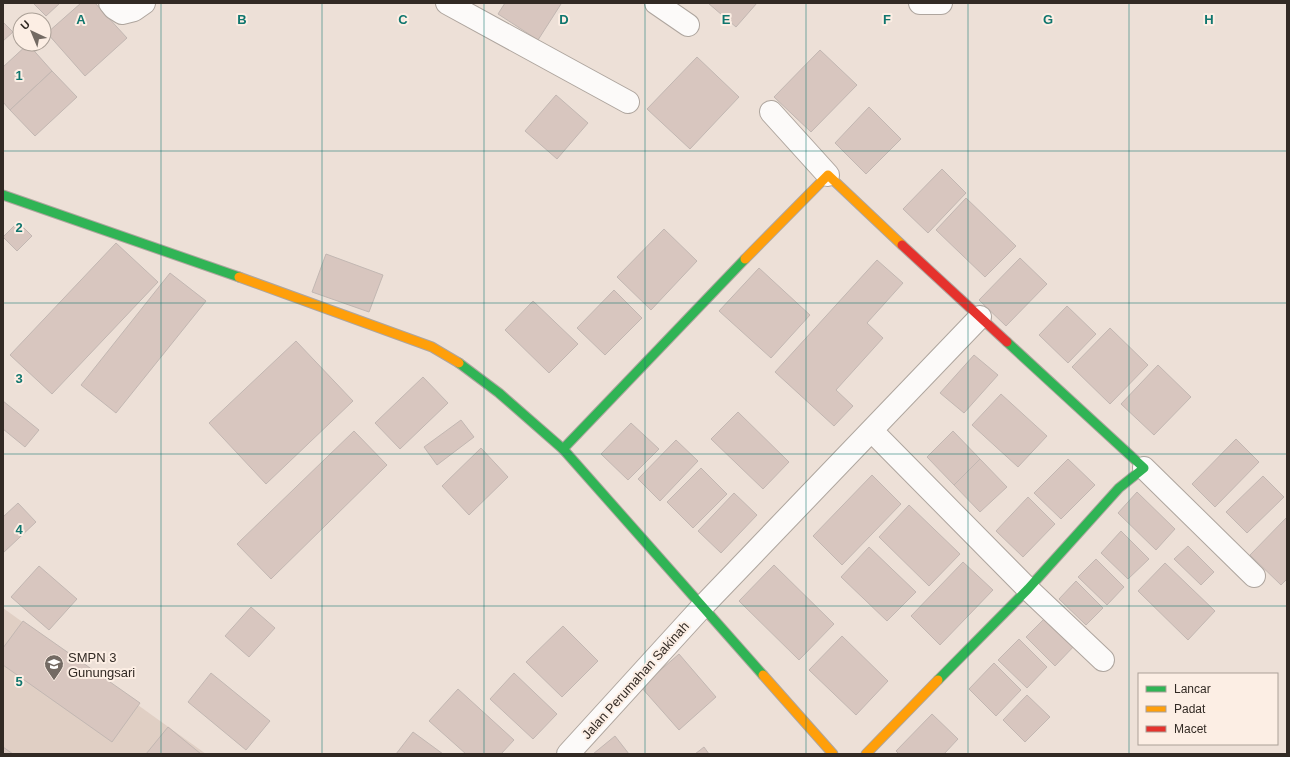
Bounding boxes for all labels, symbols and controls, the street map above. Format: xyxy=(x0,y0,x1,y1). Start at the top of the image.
north arrow xyxy=(12,12,52,52)
text: A xyxy=(76,12,86,27)
text: B xyxy=(237,12,247,27)
text: C xyxy=(398,12,408,27)
text: D xyxy=(559,12,569,27)
text: E xyxy=(722,12,731,27)
text: F xyxy=(883,12,891,27)
text: G xyxy=(1043,12,1053,27)
text: H xyxy=(1204,12,1214,27)
text: U xyxy=(18,18,32,32)
text: 1 xyxy=(15,68,23,83)
text: 2 xyxy=(15,220,23,235)
text: 3 xyxy=(15,371,23,386)
text: 4 xyxy=(15,522,23,537)
street label: Jalan Perumahan Sakinah xyxy=(579,619,692,742)
place label: SMPN 3 Gunungsari xyxy=(68,650,135,680)
school or university icon: SMPN 3 Gunungsari xyxy=(43,653,65,681)
legend xyxy=(1138,673,1278,745)
text: 5 xyxy=(15,674,23,689)
text: Lancar xyxy=(1174,682,1211,696)
text: Padat xyxy=(1174,702,1206,716)
text: Macet xyxy=(1174,722,1207,736)

